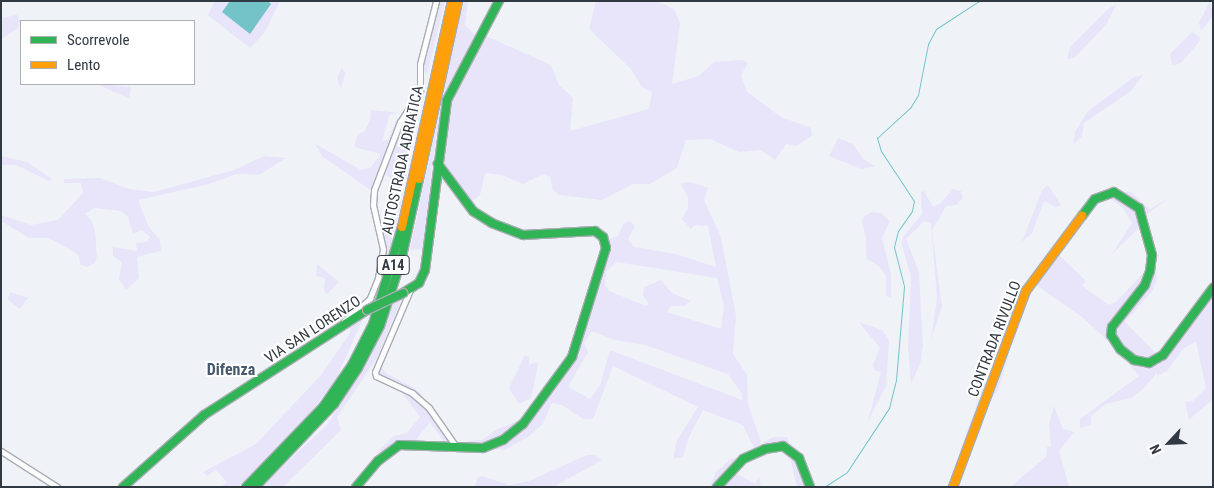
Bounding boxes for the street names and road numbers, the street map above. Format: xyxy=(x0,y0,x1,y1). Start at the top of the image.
street label: AUTOSTRADA ADRIATICA xyxy=(378,84,428,236)
road number: A14 xyxy=(376,254,410,276)
street label: CONTRADA RIVULLO xyxy=(965,278,1025,400)
street label: VIA SAN LORENZO xyxy=(262,292,364,368)

